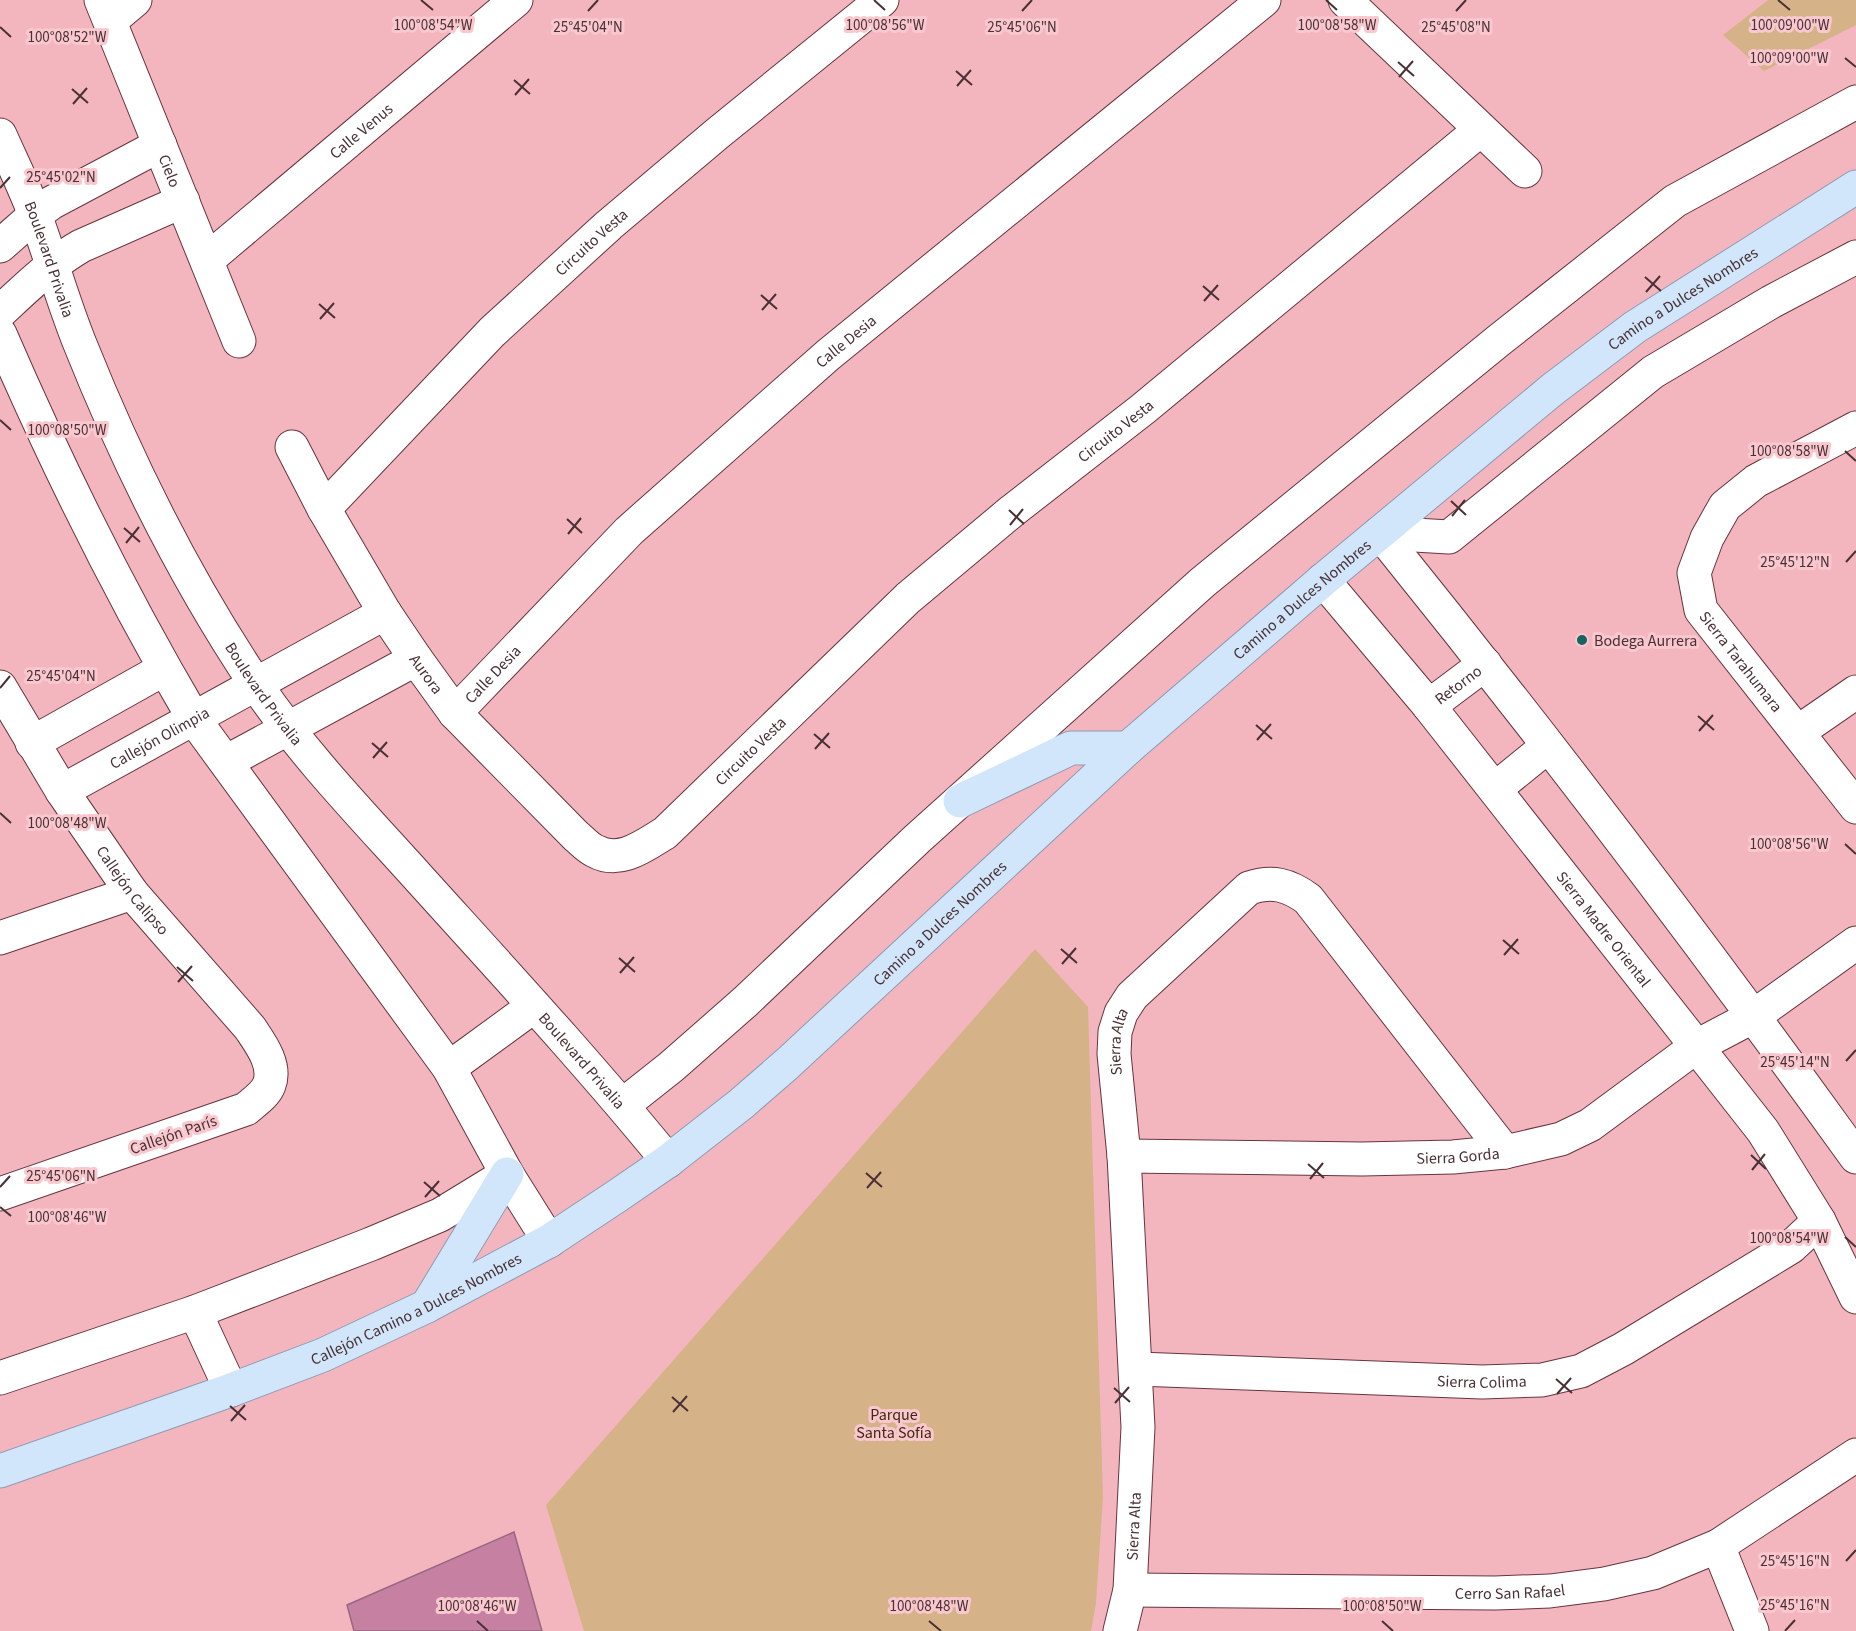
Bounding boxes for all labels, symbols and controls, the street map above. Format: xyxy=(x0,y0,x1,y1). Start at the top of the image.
text: 100°08'54"W xyxy=(393,15,473,36)
text: 100°08'56"W xyxy=(845,15,925,36)
text: 100°08'58"W xyxy=(1297,15,1377,36)
text: 100°09'00"W xyxy=(1750,15,1830,36)
text: 25°45'04"N xyxy=(553,17,623,38)
text: 25°45'06"N xyxy=(987,17,1057,38)
text: 25°45'08"N xyxy=(1421,17,1491,38)
text: 100°08'52"W xyxy=(27,27,107,48)
text: 100°09'00"W xyxy=(1749,48,1829,69)
street label: Calle Venus xyxy=(325,98,398,164)
street label: Cielo xyxy=(153,151,186,191)
text: 25°45'02"N xyxy=(26,167,96,188)
street label: Boulevard Privalia xyxy=(19,198,79,321)
street label: Circuito Vesta xyxy=(551,204,633,281)
street label: Camino a Dulces Nombres xyxy=(1603,242,1763,356)
street label: Calle Desia xyxy=(811,310,881,373)
street label: Circuito Vesta xyxy=(1073,395,1159,468)
text: 100°08'50"W xyxy=(27,420,107,441)
text: 100°08'58"W xyxy=(1749,441,1829,462)
street label: Camino a Dulces Nombres xyxy=(1228,535,1376,665)
text: 25°45'12"N xyxy=(1760,552,1830,573)
street label: Sierra Tarahumara xyxy=(1694,607,1787,717)
place label: Bodega Aurrera xyxy=(1594,630,1697,652)
marker: Bodega Aurrera xyxy=(1575,633,1589,647)
street label: Boulevard Privalia xyxy=(219,638,307,750)
street label: Calle Desia xyxy=(460,641,526,709)
street label: Aurora xyxy=(404,650,448,699)
street label: Retorno xyxy=(1430,660,1486,710)
text: 25°45'04"N xyxy=(26,666,96,687)
street label: Callejón Olimpia xyxy=(106,702,214,775)
street label: Circuito Vesta xyxy=(710,712,791,791)
text: 100°08'48"W xyxy=(27,813,107,834)
text: 100°08'56"W xyxy=(1749,834,1829,855)
street label: Callejón Calipso xyxy=(91,842,174,940)
street label: Camino a Dulces Nombres xyxy=(868,856,1012,991)
street label: Sierra Madre Oriental xyxy=(1551,867,1656,992)
street label: Sierra Alta xyxy=(1104,1003,1134,1076)
street label: Boulevard Privalia xyxy=(533,1008,630,1114)
text: 25°45'14"N xyxy=(1760,1052,1830,1073)
street label: Callejón París xyxy=(127,1110,220,1160)
street label: Sierra Gorda xyxy=(1416,1143,1501,1170)
text: 25°45'06"N xyxy=(26,1166,96,1187)
text: 100°08'46"W xyxy=(27,1207,107,1228)
text: 100°08'54"W xyxy=(1749,1228,1829,1249)
street label: Callejón Camino a Dulces Nombres xyxy=(308,1248,526,1371)
street label: Sierra Colima xyxy=(1437,1370,1527,1394)
park label: Parque Santa Sofía xyxy=(856,1404,932,1444)
street label: Sierra Alta xyxy=(1121,1492,1147,1561)
text: 25°45'16"N xyxy=(1760,1551,1830,1572)
street label: Cerro San Rafael xyxy=(1455,1579,1566,1605)
text: 25°45'16"N xyxy=(1760,1595,1830,1616)
text: 100°08'46"W xyxy=(437,1596,517,1617)
text: 100°08'48"W xyxy=(889,1596,969,1617)
text: 100°08'50"W xyxy=(1342,1596,1422,1617)

